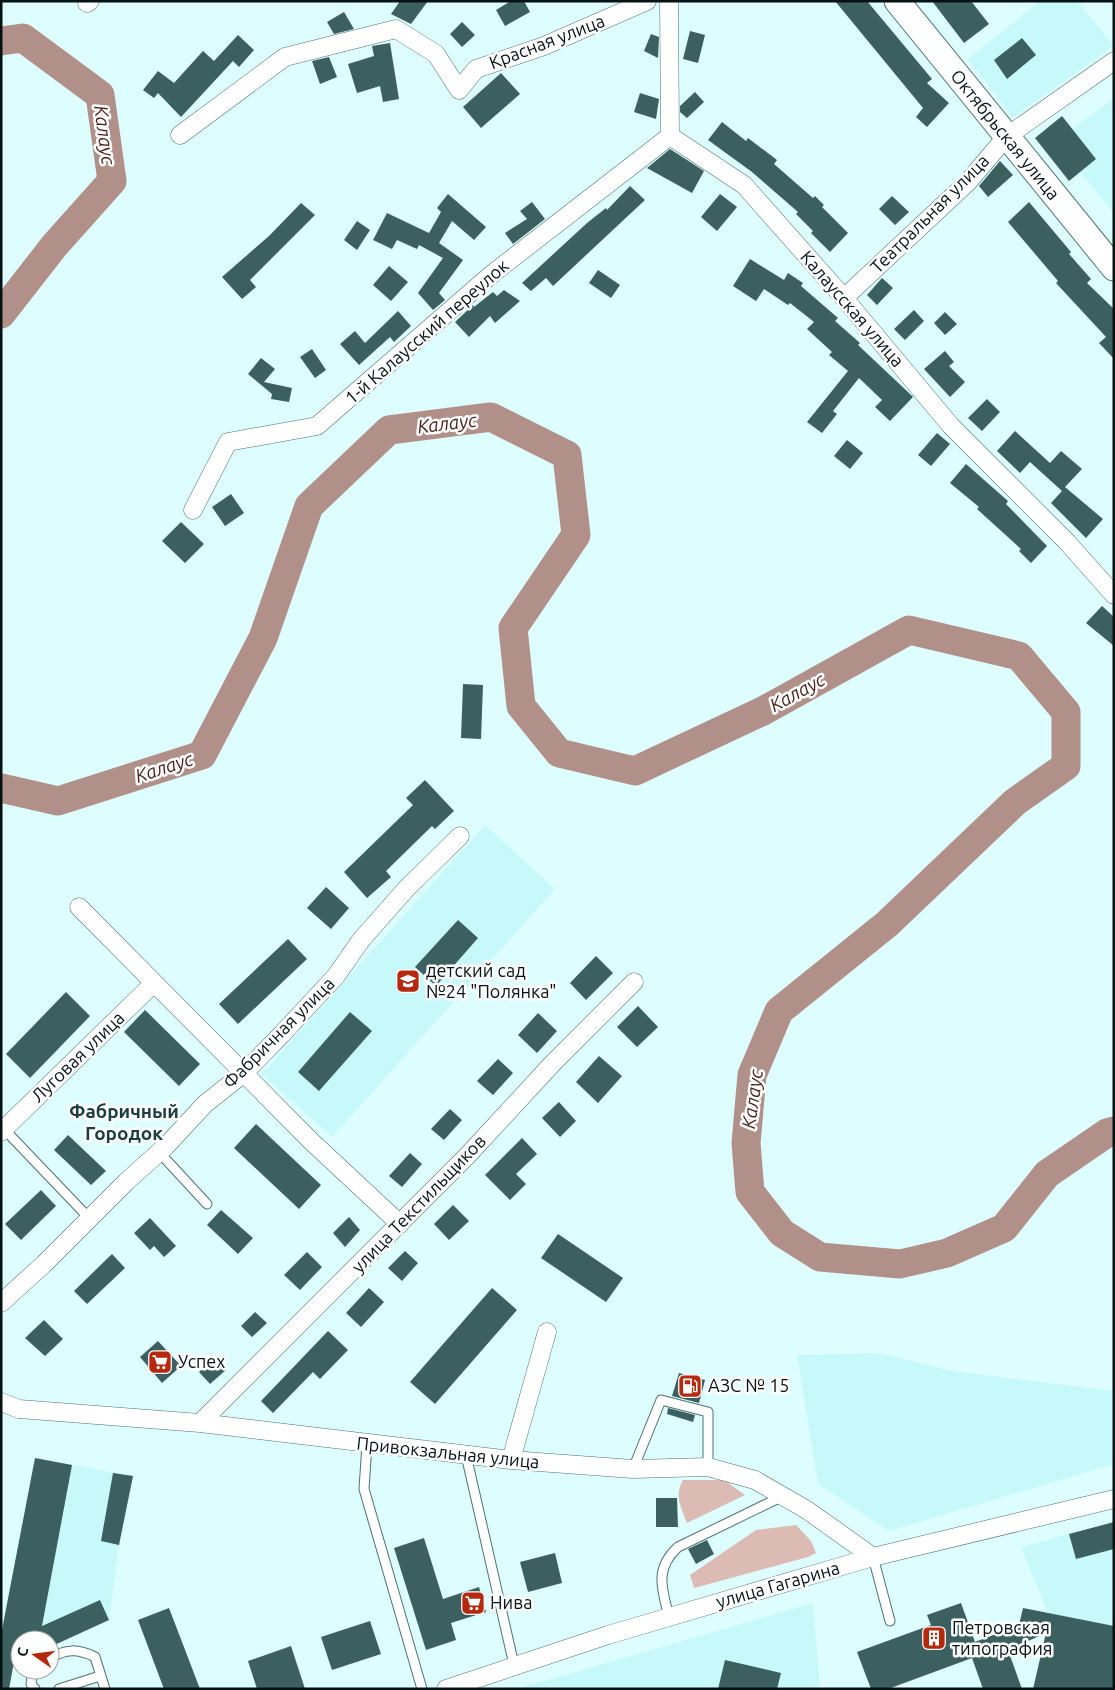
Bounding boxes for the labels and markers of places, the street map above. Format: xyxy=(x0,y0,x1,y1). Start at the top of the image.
place label: детский сад №24 "Полянка" xyxy=(426,960,557,1001)
school or university icon: детский сад №24 "Полянка" xyxy=(395,968,421,994)
supermarket icon: Успех xyxy=(147,1349,173,1375)
place label: Успех xyxy=(178,1351,225,1371)
fuel station icon: АЗС № 15 xyxy=(677,1373,703,1399)
place label: АЗС № 15 xyxy=(708,1375,789,1395)
supermarket icon: Нива xyxy=(460,1590,486,1616)
place label: Нива xyxy=(490,1592,532,1612)
place label: Петровская типография xyxy=(952,1617,1053,1658)
building icon: Петровская типография xyxy=(921,1625,947,1651)

